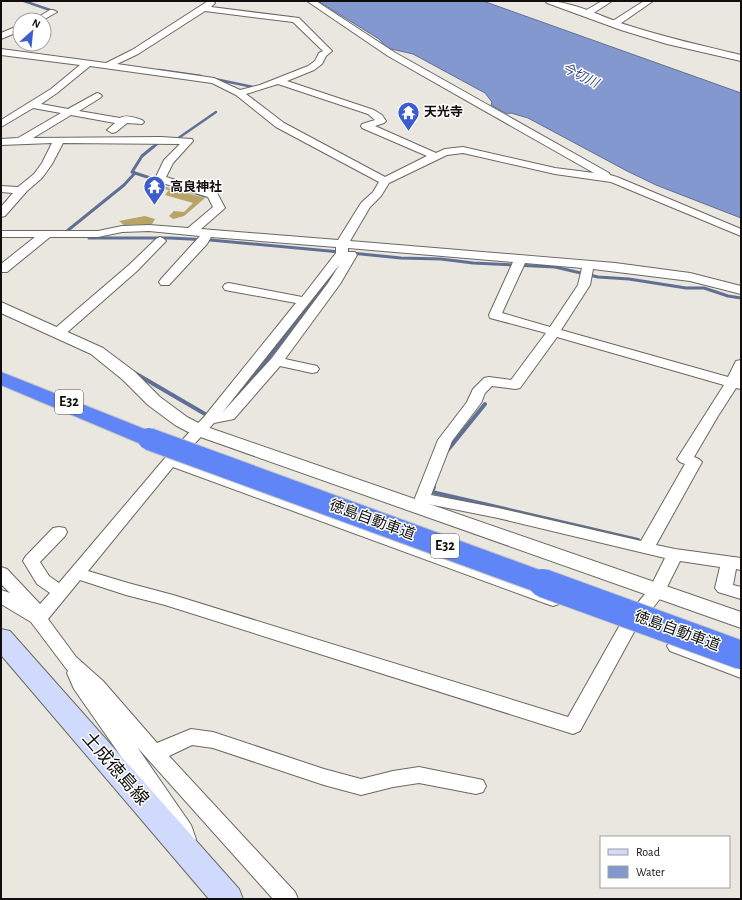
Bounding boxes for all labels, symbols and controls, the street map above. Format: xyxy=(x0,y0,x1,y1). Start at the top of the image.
north arrow xyxy=(12,12,52,52)
text: N xyxy=(30,17,42,30)
water label: 今切川 xyxy=(560,61,603,91)
temple icon: 天光寺 xyxy=(395,99,421,132)
place label: 天光寺 xyxy=(424,105,463,119)
temple icon: 高良神社 xyxy=(142,174,168,207)
place label: 高良神社 xyxy=(170,179,222,194)
road number: E32 xyxy=(55,390,83,414)
street label: 徳島自動車道 xyxy=(327,497,417,542)
road number: E32 xyxy=(431,534,459,558)
street label: 徳島自動車道 xyxy=(632,608,722,653)
street label: 土成徳島線 xyxy=(79,728,153,809)
legend xyxy=(600,836,730,888)
text: Road xyxy=(636,846,660,858)
text: Water xyxy=(636,866,665,878)

